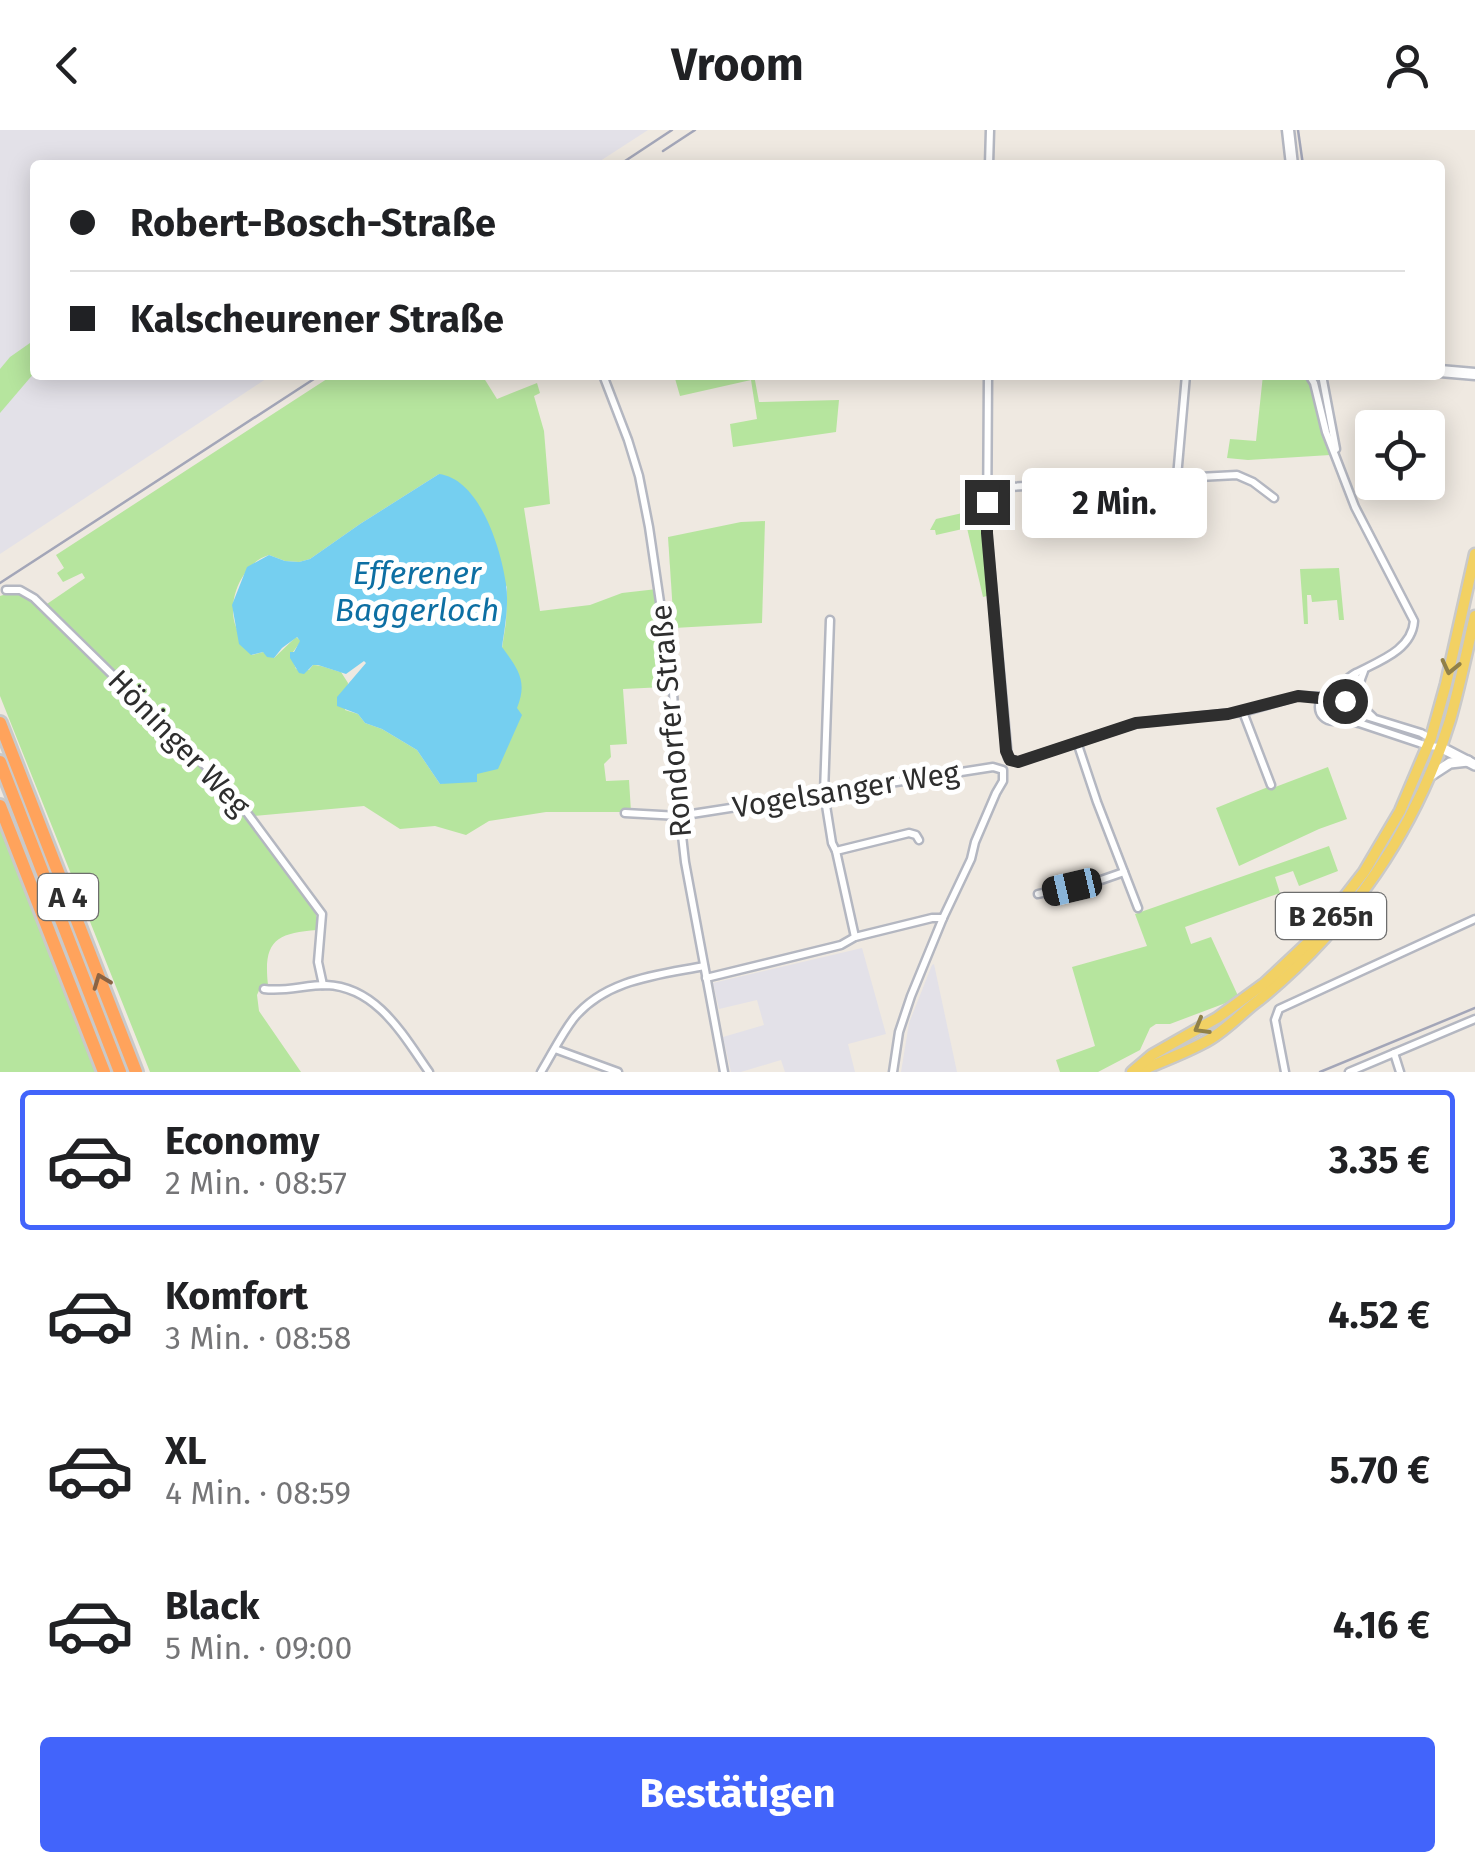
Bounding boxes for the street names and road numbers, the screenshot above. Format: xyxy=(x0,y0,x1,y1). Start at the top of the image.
street label: Rondorfer Straße xyxy=(643,603,699,839)
street label: Höninger Weg xyxy=(100,663,258,824)
street label: Vogelsanger Weg xyxy=(730,754,962,826)
road number: A 4 xyxy=(38,874,98,920)
road number: B 265n xyxy=(1276,893,1386,939)

